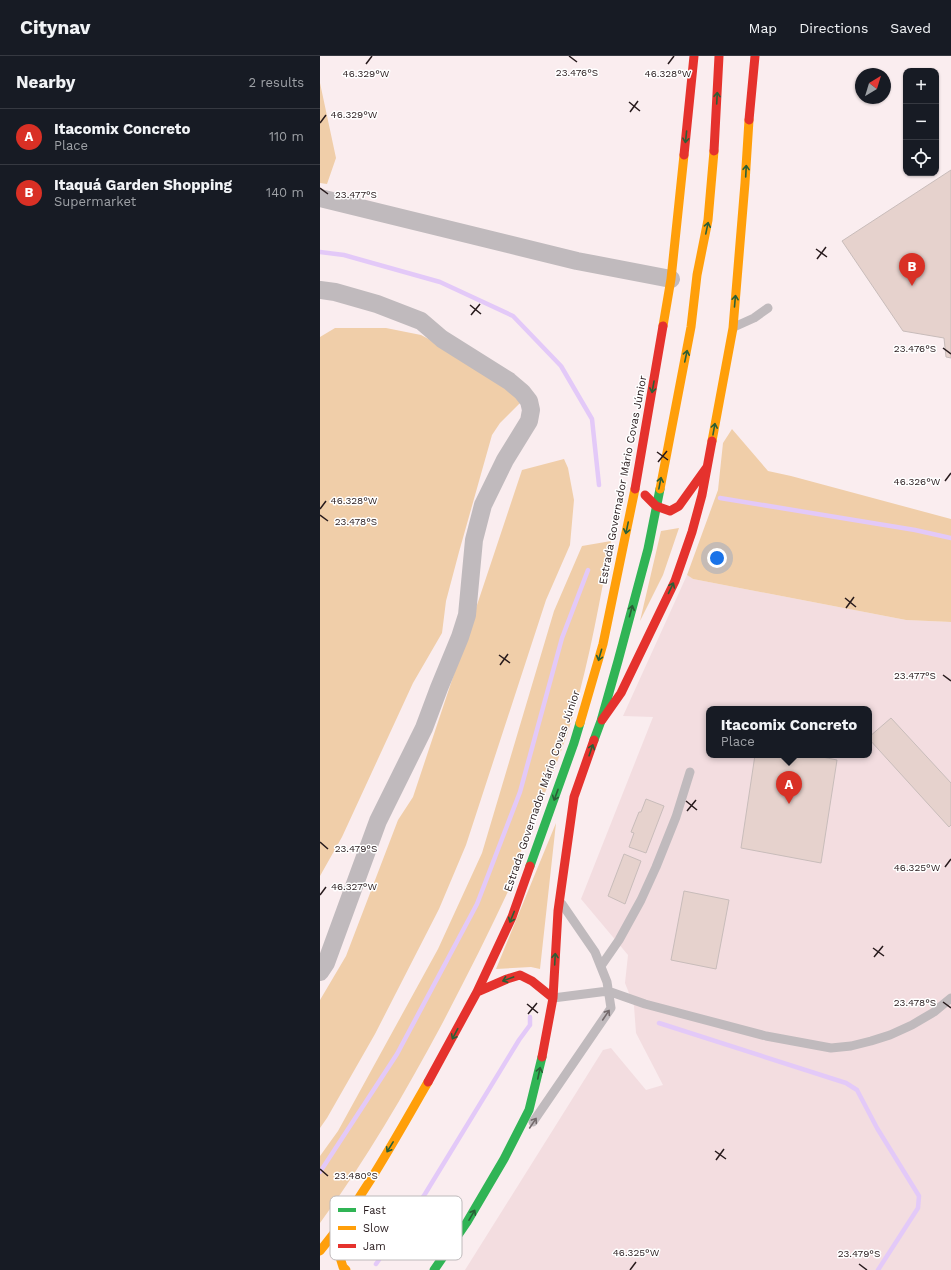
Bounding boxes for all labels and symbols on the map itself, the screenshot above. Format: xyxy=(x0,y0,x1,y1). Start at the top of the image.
text: 23.476°S xyxy=(556,67,598,78)
text: 46.329°W xyxy=(343,68,390,79)
text: 46.328°W xyxy=(645,68,692,79)
north arrow xyxy=(855,68,891,104)
one-way arrow xyxy=(714,92,721,105)
text: 46.329°W xyxy=(331,109,378,120)
one-way arrow xyxy=(682,130,689,143)
one-way arrow xyxy=(742,165,749,178)
text: 23.477°S xyxy=(335,189,377,200)
one-way arrow xyxy=(703,222,711,235)
pin: B xyxy=(899,253,925,286)
one-way arrow xyxy=(732,295,739,308)
text: 23.476°S xyxy=(894,343,936,354)
one-way arrow xyxy=(682,350,690,363)
street label: Estrada Governador Mário Covas Júnior xyxy=(596,374,650,586)
one-way arrow xyxy=(648,380,656,393)
one-way arrow xyxy=(711,423,719,436)
text: 46.326°W xyxy=(894,476,941,487)
one-way arrow xyxy=(656,477,664,490)
text: 46.328°W xyxy=(331,495,378,506)
text: 23.478°S xyxy=(335,516,377,527)
one-way arrow xyxy=(622,522,630,535)
your location xyxy=(707,548,727,568)
one-way arrow xyxy=(668,582,675,594)
one-way arrow xyxy=(628,605,636,618)
one-way arrow xyxy=(596,649,603,662)
text: 23.477°S xyxy=(894,670,936,681)
street label: Estrada Governador Mário Covas Júnior xyxy=(501,688,583,894)
one-way arrow xyxy=(588,744,596,756)
pin: A xyxy=(776,771,802,804)
one-way arrow xyxy=(551,788,559,800)
text: 23.479°S xyxy=(335,843,377,854)
text: 46.325°W xyxy=(894,862,941,873)
text: 46.327°W xyxy=(331,881,377,892)
one-way arrow xyxy=(507,911,515,923)
one-way arrow xyxy=(552,953,559,966)
one-way arrow xyxy=(502,976,515,983)
text: 23.478°S xyxy=(894,997,936,1008)
one-way arrow xyxy=(602,1010,610,1021)
one-way arrow xyxy=(451,1028,458,1040)
one-way arrow xyxy=(535,1067,543,1080)
one-way arrow xyxy=(529,1118,537,1129)
one-way arrow xyxy=(386,1141,394,1153)
text: 23.480°S xyxy=(334,1170,378,1181)
legend xyxy=(330,1196,462,1260)
text: Fast xyxy=(363,1204,386,1217)
one-way arrow xyxy=(468,1209,476,1221)
text: Slow xyxy=(363,1222,389,1235)
text: Jam xyxy=(363,1240,386,1253)
text: 46.325°W xyxy=(613,1247,660,1258)
text: 23.479°S xyxy=(838,1248,880,1259)

